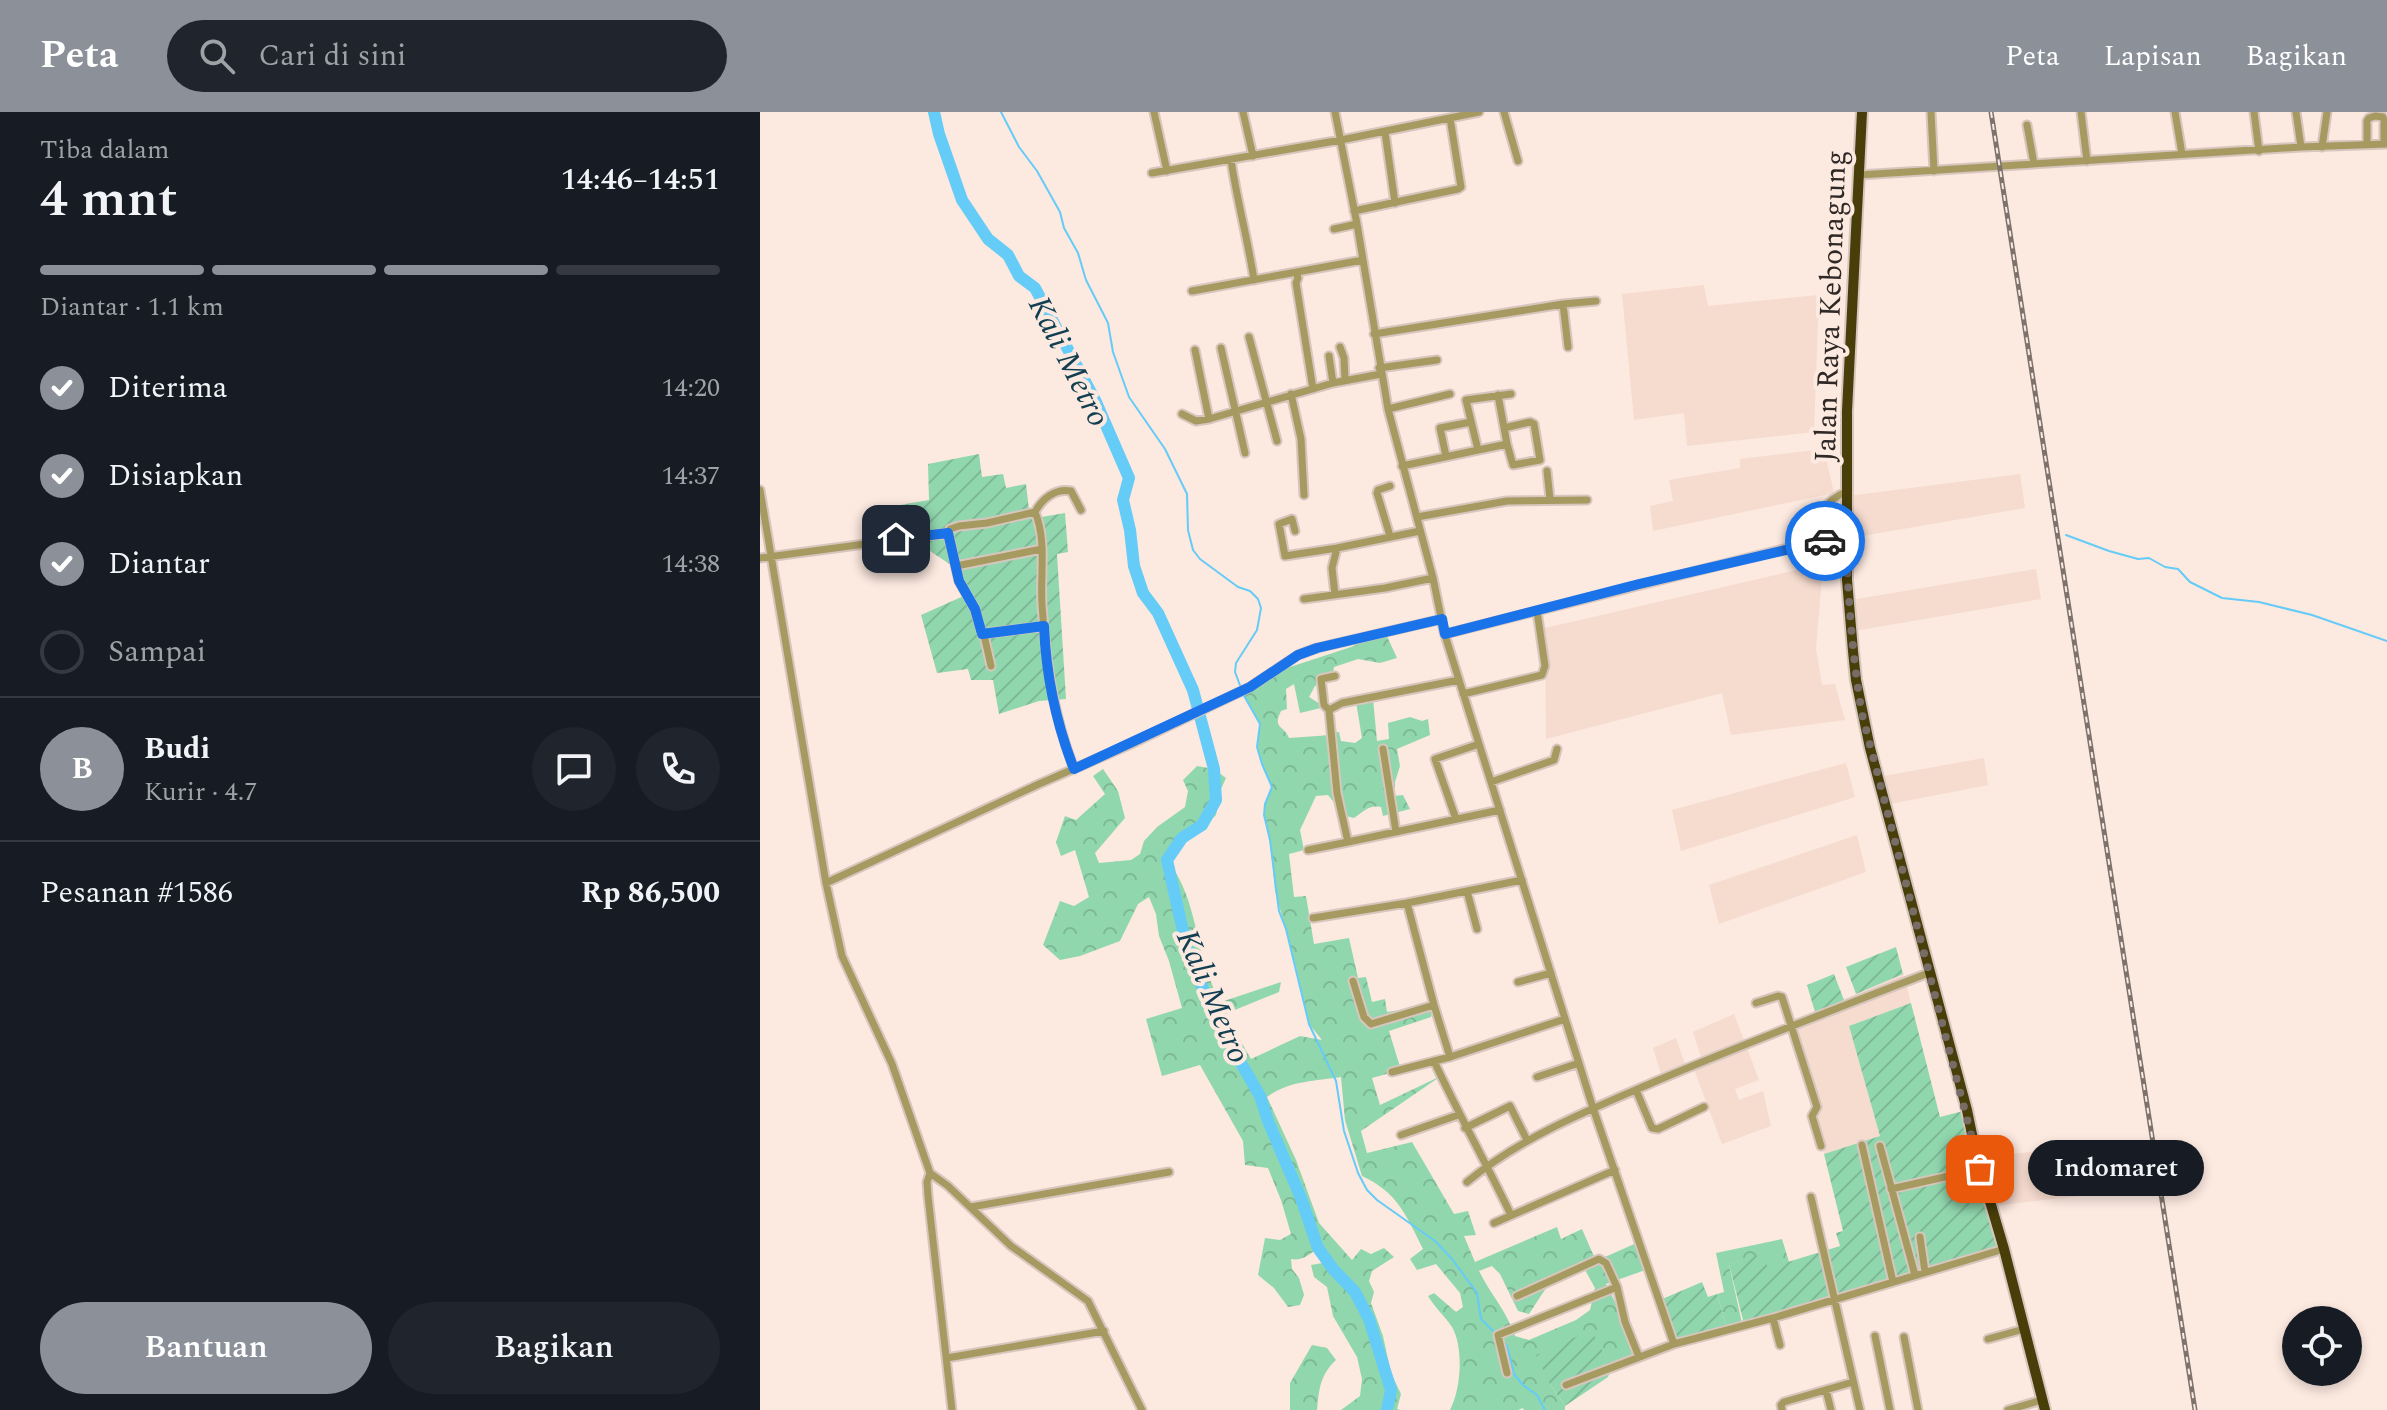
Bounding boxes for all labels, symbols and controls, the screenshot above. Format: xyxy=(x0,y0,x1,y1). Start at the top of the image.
search box xyxy=(167,20,727,92)
text: Peta xyxy=(40,27,119,85)
text: Cari di sini xyxy=(259,33,407,79)
icon: search xyxy=(195,34,239,78)
text: Peta xyxy=(2005,35,2060,78)
text: Lapisan xyxy=(2104,35,2202,78)
text: Bagikan xyxy=(2246,35,2347,78)
text: Tiba dalam xyxy=(40,130,169,170)
street label: Jalan Raya Kebonagung xyxy=(1803,149,1859,463)
text: 14:46–14:51 xyxy=(561,157,720,203)
text: 4 mnt xyxy=(40,160,178,239)
text: Diantar · 1.1 km xyxy=(40,287,224,327)
water label: Kali Metro xyxy=(1015,287,1123,436)
text: Diterima xyxy=(108,365,227,411)
icon: check xyxy=(40,366,84,410)
text: 14:20 xyxy=(661,368,720,408)
text: Disiapkan xyxy=(108,453,243,499)
icon: check xyxy=(40,454,84,498)
text: 14:37 xyxy=(661,456,720,496)
courier xyxy=(1785,501,1865,581)
pin xyxy=(862,505,930,573)
icon: home xyxy=(874,517,918,561)
icon: car xyxy=(1803,519,1847,563)
text: Diantar xyxy=(108,541,210,587)
icon: check xyxy=(40,542,84,586)
text: 14:38 xyxy=(661,544,720,584)
text: Sampai xyxy=(108,629,206,675)
text: Budi xyxy=(144,726,210,772)
button: chat xyxy=(532,727,616,811)
button: phone xyxy=(636,727,720,811)
text: B xyxy=(71,746,93,792)
text: Kurir · 4.7 xyxy=(144,772,257,812)
text: Pesanan #1586 xyxy=(40,870,233,916)
text: Rp 86,500 xyxy=(581,870,720,916)
water label: Kali Metro xyxy=(1162,922,1263,1071)
pin xyxy=(1946,1135,2014,1203)
callout: Indomaret xyxy=(2028,1141,2204,1197)
icon: bag xyxy=(1958,1147,2002,1191)
text: Indomaret xyxy=(2054,1148,2178,1188)
button: Bantuan xyxy=(40,1302,372,1394)
button: Bagikan xyxy=(388,1302,720,1394)
map controls xyxy=(2282,1306,2362,1386)
button: locate xyxy=(2282,1306,2362,1386)

